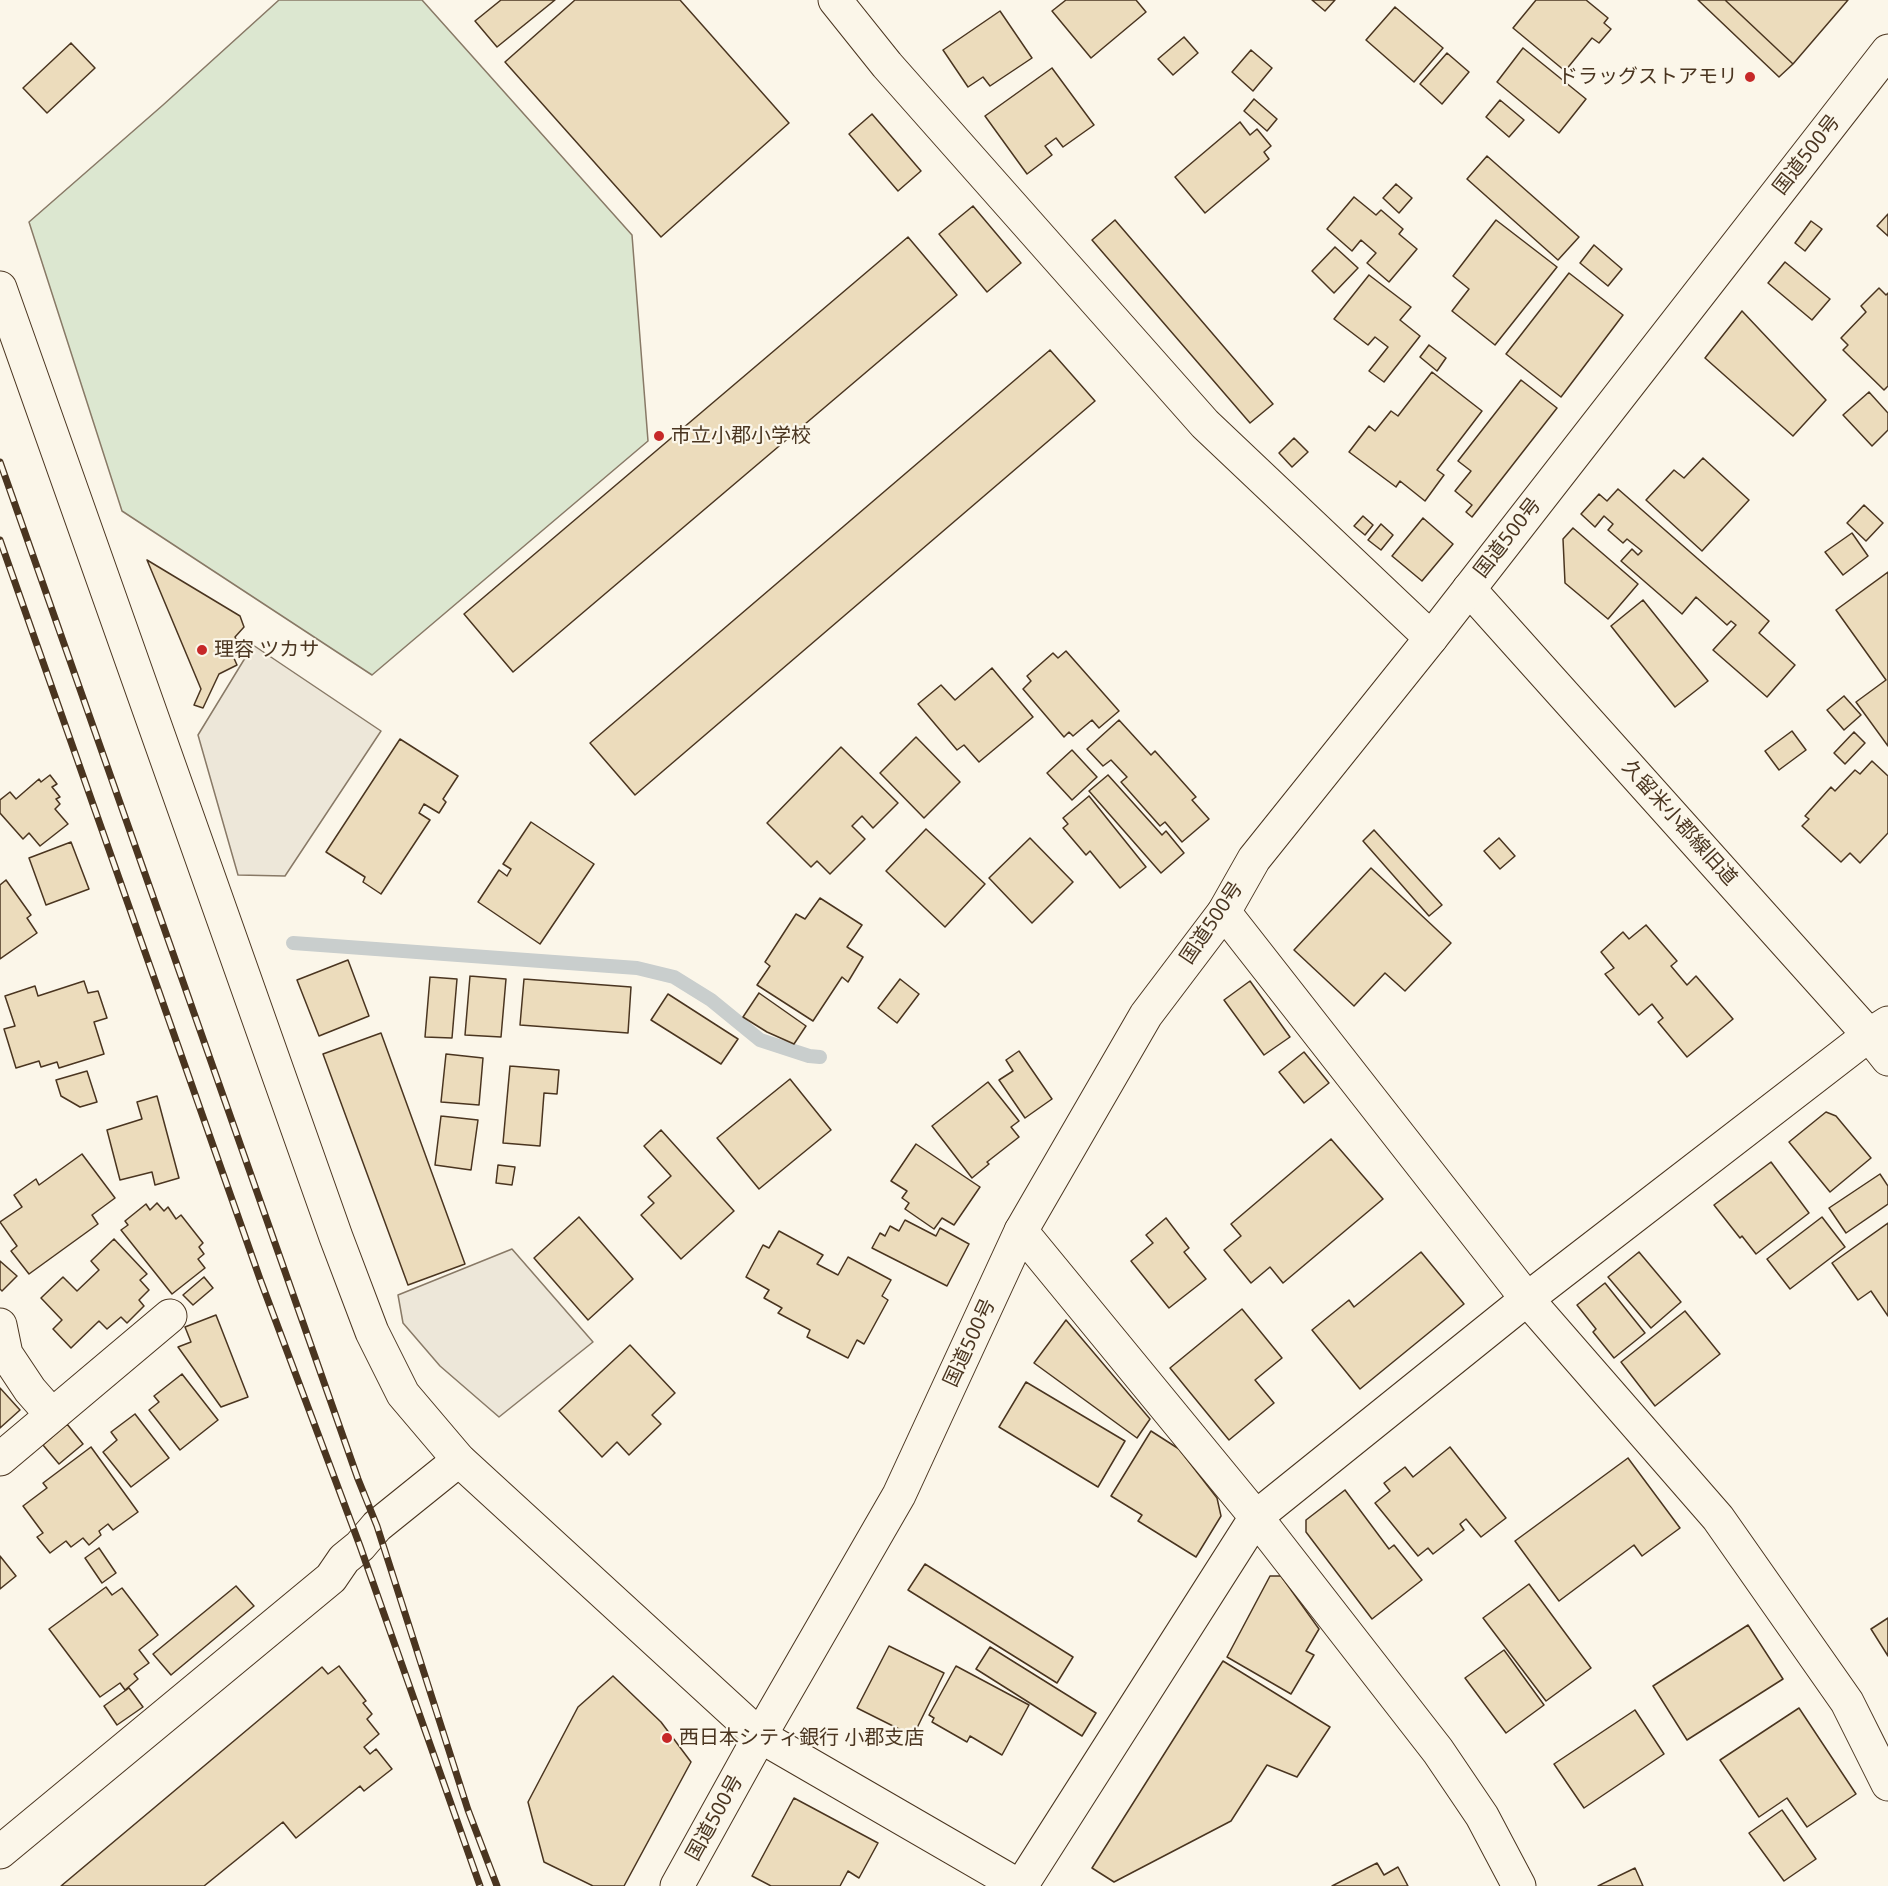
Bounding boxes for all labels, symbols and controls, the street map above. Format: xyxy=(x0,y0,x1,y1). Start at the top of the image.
place label: ドラッグストアモリ xyxy=(1558,65,1738,89)
marker: ドラッグストアモリ xyxy=(1743,70,1757,84)
street label: 国道500号 xyxy=(1769,110,1845,200)
place label: 市立小郡小学校 xyxy=(671,424,811,448)
marker: 市立小郡小学校 xyxy=(652,429,666,443)
street label: 国道500号 xyxy=(1470,493,1546,583)
place label: 理容 ツカサ xyxy=(214,638,319,662)
marker: 理容 ツカサ xyxy=(195,643,209,657)
street label: 久留米小郡線旧道 xyxy=(1617,756,1741,890)
street label: 国道500号 xyxy=(1176,877,1248,969)
street label: 国道500号 xyxy=(939,1295,1001,1391)
place label: 西日本シティ銀行 小郡支店 xyxy=(679,1726,924,1750)
marker: 西日本シティ銀行 小郡支店 xyxy=(660,1731,674,1745)
street label: 国道500号 xyxy=(682,1771,748,1865)

